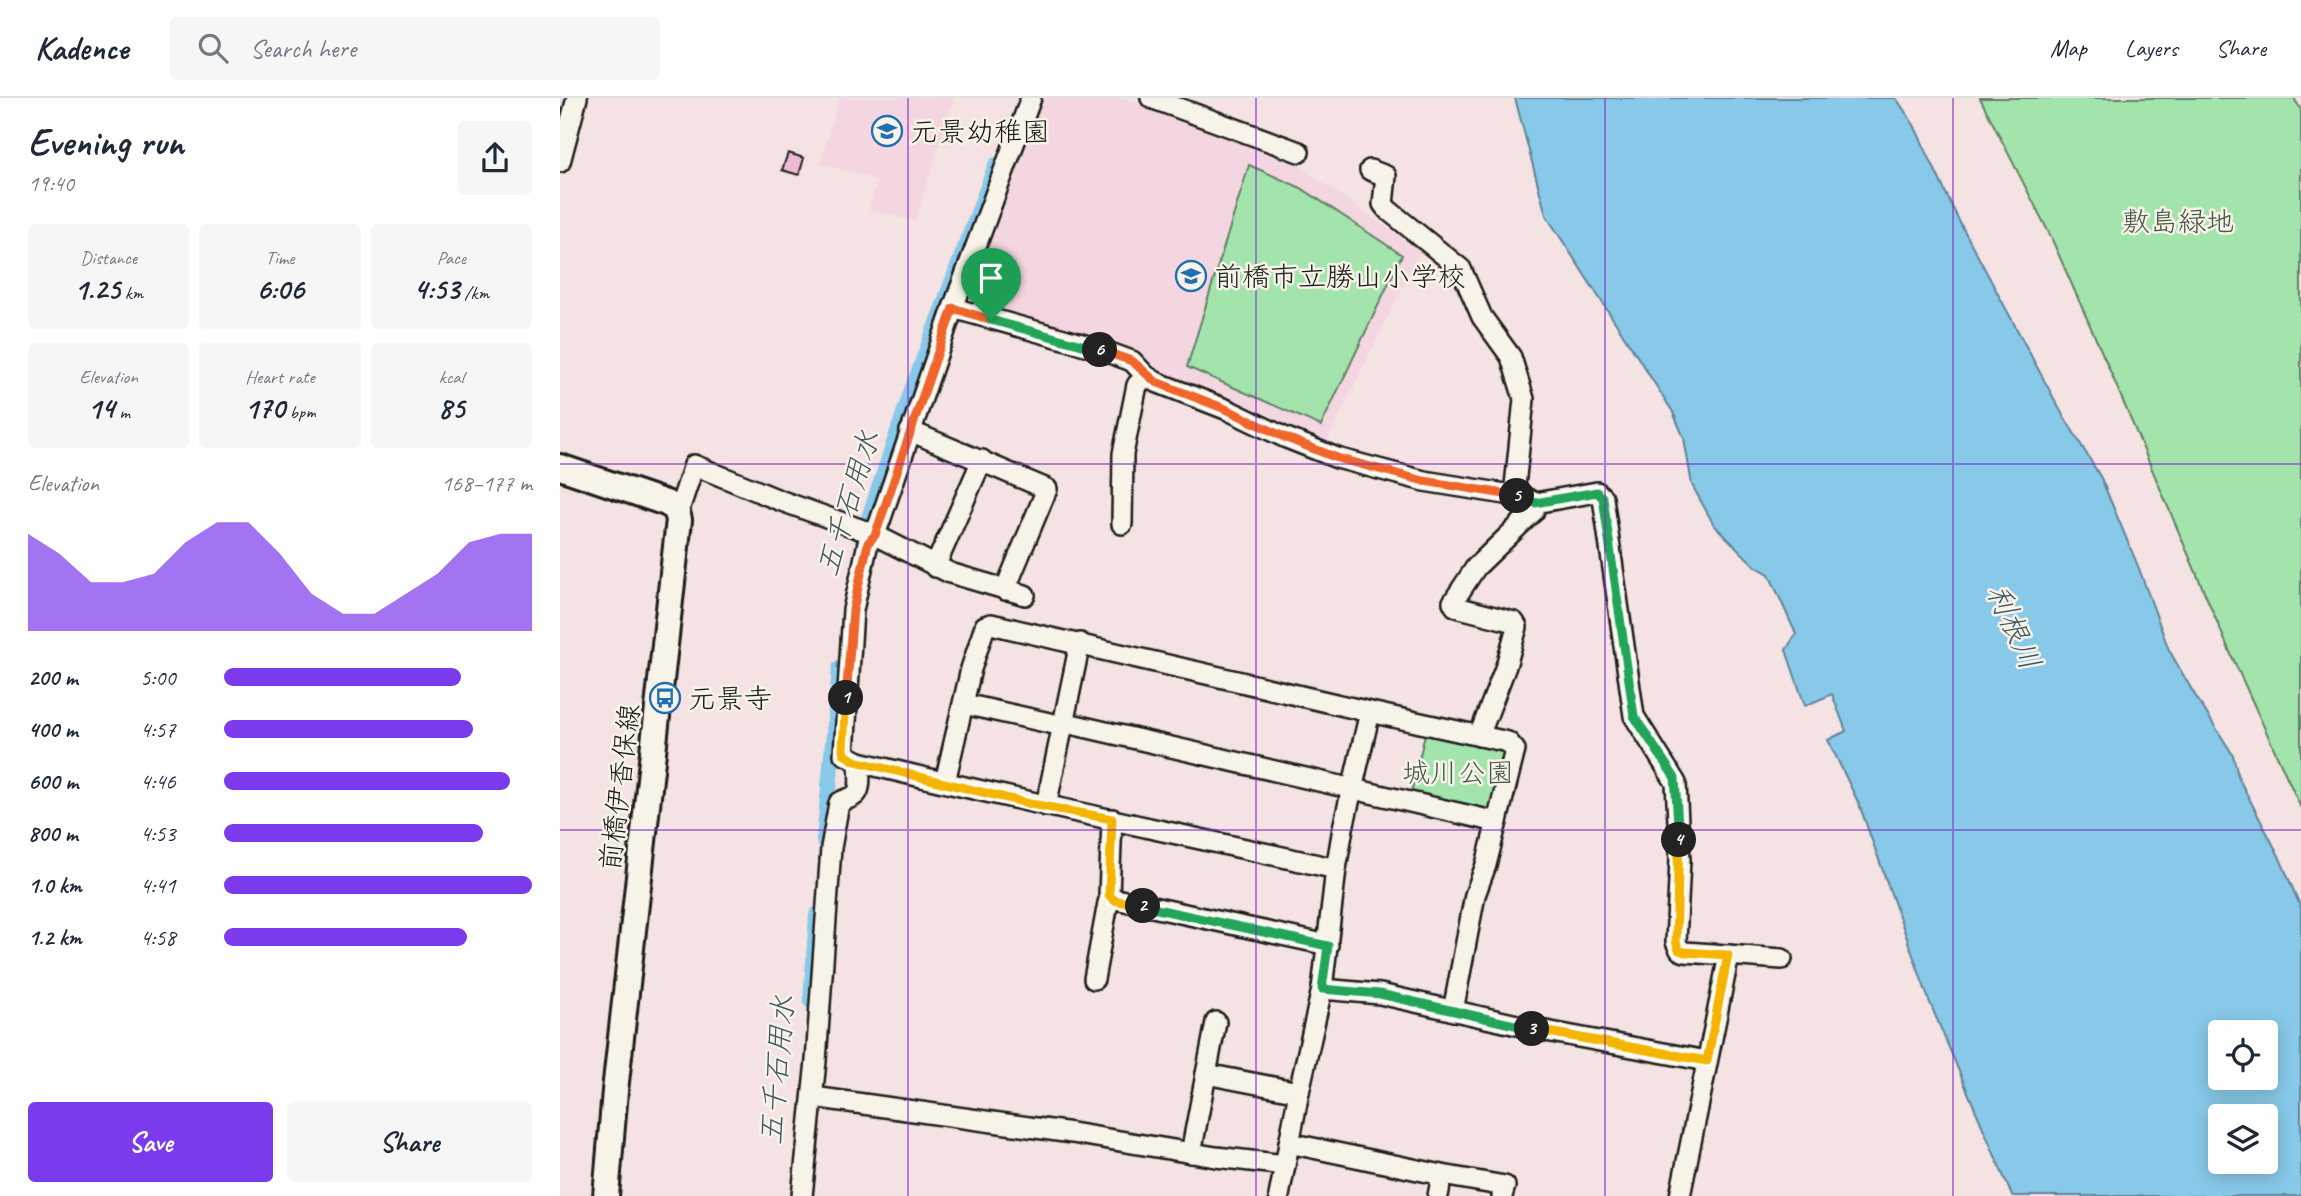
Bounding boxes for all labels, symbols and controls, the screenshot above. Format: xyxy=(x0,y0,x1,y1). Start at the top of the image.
search box xyxy=(170,17,660,80)
text: Kadence xyxy=(35,27,128,69)
icon: search xyxy=(194,29,232,67)
text: Search here xyxy=(250,32,356,65)
text: Map xyxy=(2050,33,2087,63)
text: Layers xyxy=(2125,33,2178,63)
text: Share xyxy=(2216,33,2266,63)
school or university icon: 元景幼稚園 xyxy=(870,114,904,148)
place label: 元景幼稚園 xyxy=(910,114,1050,149)
text: Evening run xyxy=(28,119,184,166)
button: share xyxy=(458,121,532,195)
text: 19:40 xyxy=(28,169,74,198)
park label: 敷島緑地 xyxy=(2122,204,2234,239)
text: Distance xyxy=(80,246,137,270)
text: Time xyxy=(265,246,295,270)
text: Pace xyxy=(437,246,466,270)
pin xyxy=(961,248,1021,320)
icon: arrive xyxy=(972,259,1010,297)
school or university icon: 前橋市立勝山小学校 xyxy=(1174,259,1208,293)
place label: 前橋市立勝山小学校 xyxy=(1214,259,1466,294)
text: 1.25 xyxy=(74,270,120,308)
text: 6:06 xyxy=(256,270,304,308)
text: 4:53 xyxy=(414,270,460,308)
text: km xyxy=(120,281,143,305)
text: /km xyxy=(460,281,489,305)
pin: 6 xyxy=(1082,332,1118,368)
text: 6 xyxy=(1095,337,1104,361)
text: Elevation xyxy=(79,365,138,389)
text: Heart rate xyxy=(245,365,315,389)
text: kcal xyxy=(439,365,464,389)
text: 14 xyxy=(88,389,115,427)
text: 170 xyxy=(244,389,285,427)
text: 85 xyxy=(438,389,465,427)
text: m xyxy=(115,400,130,424)
text: bpm xyxy=(285,400,316,424)
water label: 五千石用水 xyxy=(808,426,888,580)
text: Elevation xyxy=(28,469,99,498)
text: 168–177 m xyxy=(441,469,532,498)
pin: 5 xyxy=(1500,478,1534,514)
text: 5 xyxy=(1512,483,1521,507)
water label: 利根川 xyxy=(1978,578,2050,676)
text: 200 m xyxy=(28,663,78,692)
text: 5:00 xyxy=(140,663,176,692)
pin: 1 xyxy=(828,680,864,716)
bus stop icon: 元景寺 xyxy=(648,681,682,715)
place label: 元景寺 xyxy=(688,681,772,716)
text: 1 xyxy=(841,685,850,709)
street label: 前橋伊香保線 xyxy=(592,702,647,873)
text: 400 m xyxy=(28,715,78,744)
text: 4:57 xyxy=(140,715,176,744)
park label: 城川公園 xyxy=(1402,755,1514,790)
text: 600 m xyxy=(28,767,78,796)
text: 4:46 xyxy=(140,767,176,796)
text: 800 m xyxy=(28,819,78,848)
text: 4:53 xyxy=(140,819,176,848)
pin: 4 xyxy=(1662,822,1696,858)
text: 4 xyxy=(1674,827,1683,851)
text: 1.0 km xyxy=(28,871,82,900)
text: 4:41 xyxy=(140,871,176,900)
pin: 2 xyxy=(1126,888,1160,924)
text: 2 xyxy=(1138,893,1147,917)
text: 1.2 km xyxy=(28,923,82,952)
text: 4:58 xyxy=(140,923,176,952)
water label: 五千石用水 xyxy=(752,994,802,1146)
pin: 3 xyxy=(1514,1012,1550,1046)
text: 3 xyxy=(1527,1016,1536,1040)
map controls xyxy=(2208,1020,2278,1174)
button: locate xyxy=(2208,1020,2278,1090)
button: Save xyxy=(28,1102,273,1182)
button: Share xyxy=(287,1102,532,1182)
button: layers xyxy=(2208,1104,2278,1174)

